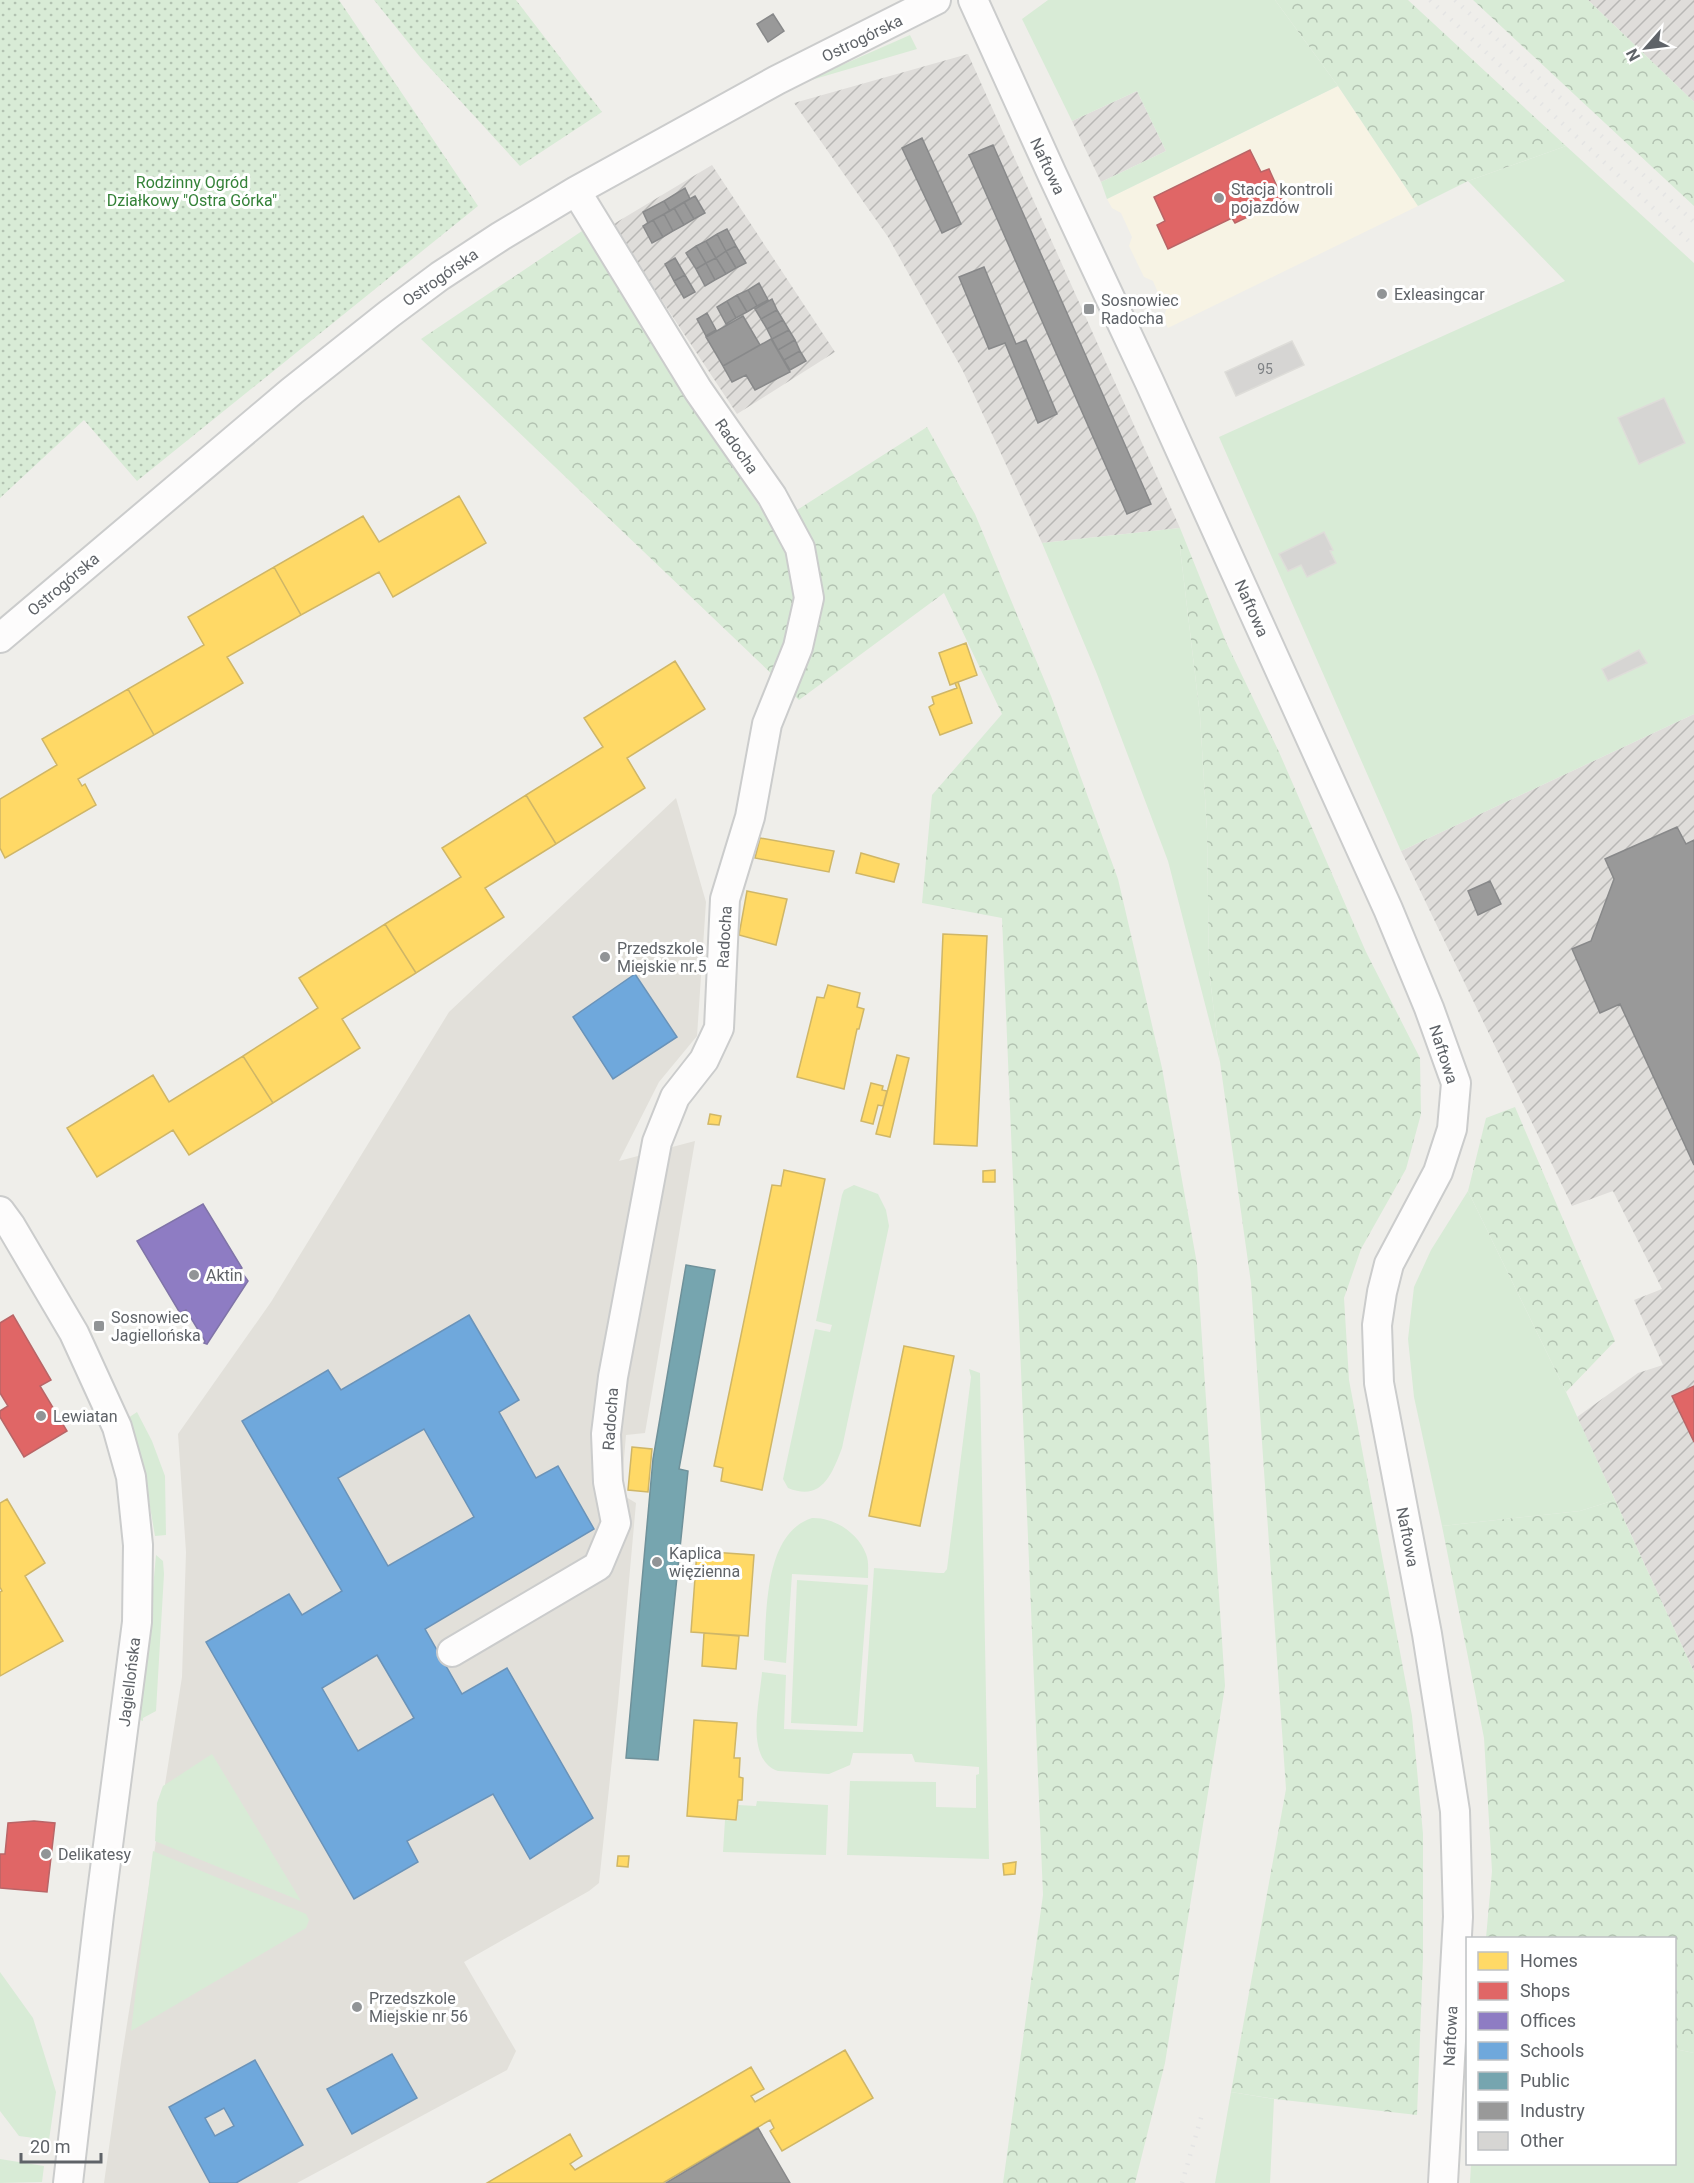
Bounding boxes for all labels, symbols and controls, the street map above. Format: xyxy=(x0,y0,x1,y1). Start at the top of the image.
street label: Ostrogórska xyxy=(819,11,906,66)
north arrow xyxy=(1616,18,1676,78)
text: N xyxy=(1622,45,1644,64)
street label: Naftowa xyxy=(1026,135,1069,198)
park label: Rodzinny Ogród Działkowy "Ostra Górka" xyxy=(107,173,277,210)
place label: Stacja kontroli pojazdów xyxy=(1231,180,1333,217)
marker: Stacja kontroli pojazdów xyxy=(1212,191,1226,205)
street label: Ostrogórska xyxy=(399,245,482,310)
place label: Exleasingcar xyxy=(1394,285,1485,304)
marker: Exleasingcar xyxy=(1375,287,1389,301)
place label: Sosnowiec Radocha xyxy=(1101,291,1179,328)
marker: Sosnowiec Radocha xyxy=(1082,302,1096,316)
house number: 95 xyxy=(1257,361,1273,377)
street label: Radocha xyxy=(711,415,762,477)
street label: Ostrogórska xyxy=(24,549,103,620)
street label: Naftowa xyxy=(1231,577,1273,640)
street label: Radocha xyxy=(713,905,736,969)
place label: Przedszkole Miejskie nr.5 xyxy=(617,939,706,976)
marker: Przedszkole Miejskie nr.5 xyxy=(598,950,612,964)
street label: Naftowa xyxy=(1425,1022,1462,1086)
place label: Aktin xyxy=(206,1266,243,1285)
marker: Aktin xyxy=(187,1268,201,1282)
place label: Sosnowiec Jagiellońska xyxy=(111,1308,201,1345)
marker: Sosnowiec Jagiellońska xyxy=(92,1319,106,1333)
street label: Radocha xyxy=(599,1387,622,1451)
place label: Lewiatan xyxy=(53,1407,118,1426)
marker: Lewiatan xyxy=(34,1409,48,1423)
street label: Naftowa xyxy=(1392,1506,1423,1569)
place label: Kaplica więzienna xyxy=(669,1544,740,1581)
marker: Kaplica więzienna xyxy=(650,1555,664,1569)
street label: Jagiellońska xyxy=(115,1636,144,1728)
place label: Delikatesy xyxy=(58,1845,132,1864)
marker: Delikatesy xyxy=(39,1847,53,1861)
legend xyxy=(1466,1937,1676,2165)
text: Homes xyxy=(1520,1950,1578,1971)
text: Shops xyxy=(1520,1980,1570,2001)
place label: Przedszkole Miejskie nr 56 xyxy=(369,1989,468,2026)
marker: Przedszkole Miejskie nr 56 xyxy=(350,2000,364,2014)
street label: Naftowa xyxy=(1439,2005,1462,2067)
text: Offices xyxy=(1520,2010,1576,2031)
text: Schools xyxy=(1520,2040,1584,2061)
text: Public xyxy=(1520,2070,1570,2091)
text: Industry xyxy=(1520,2100,1585,2121)
scale bar xyxy=(21,2126,100,2164)
text: Other xyxy=(1520,2130,1564,2151)
text: 20 m xyxy=(30,2136,70,2157)

